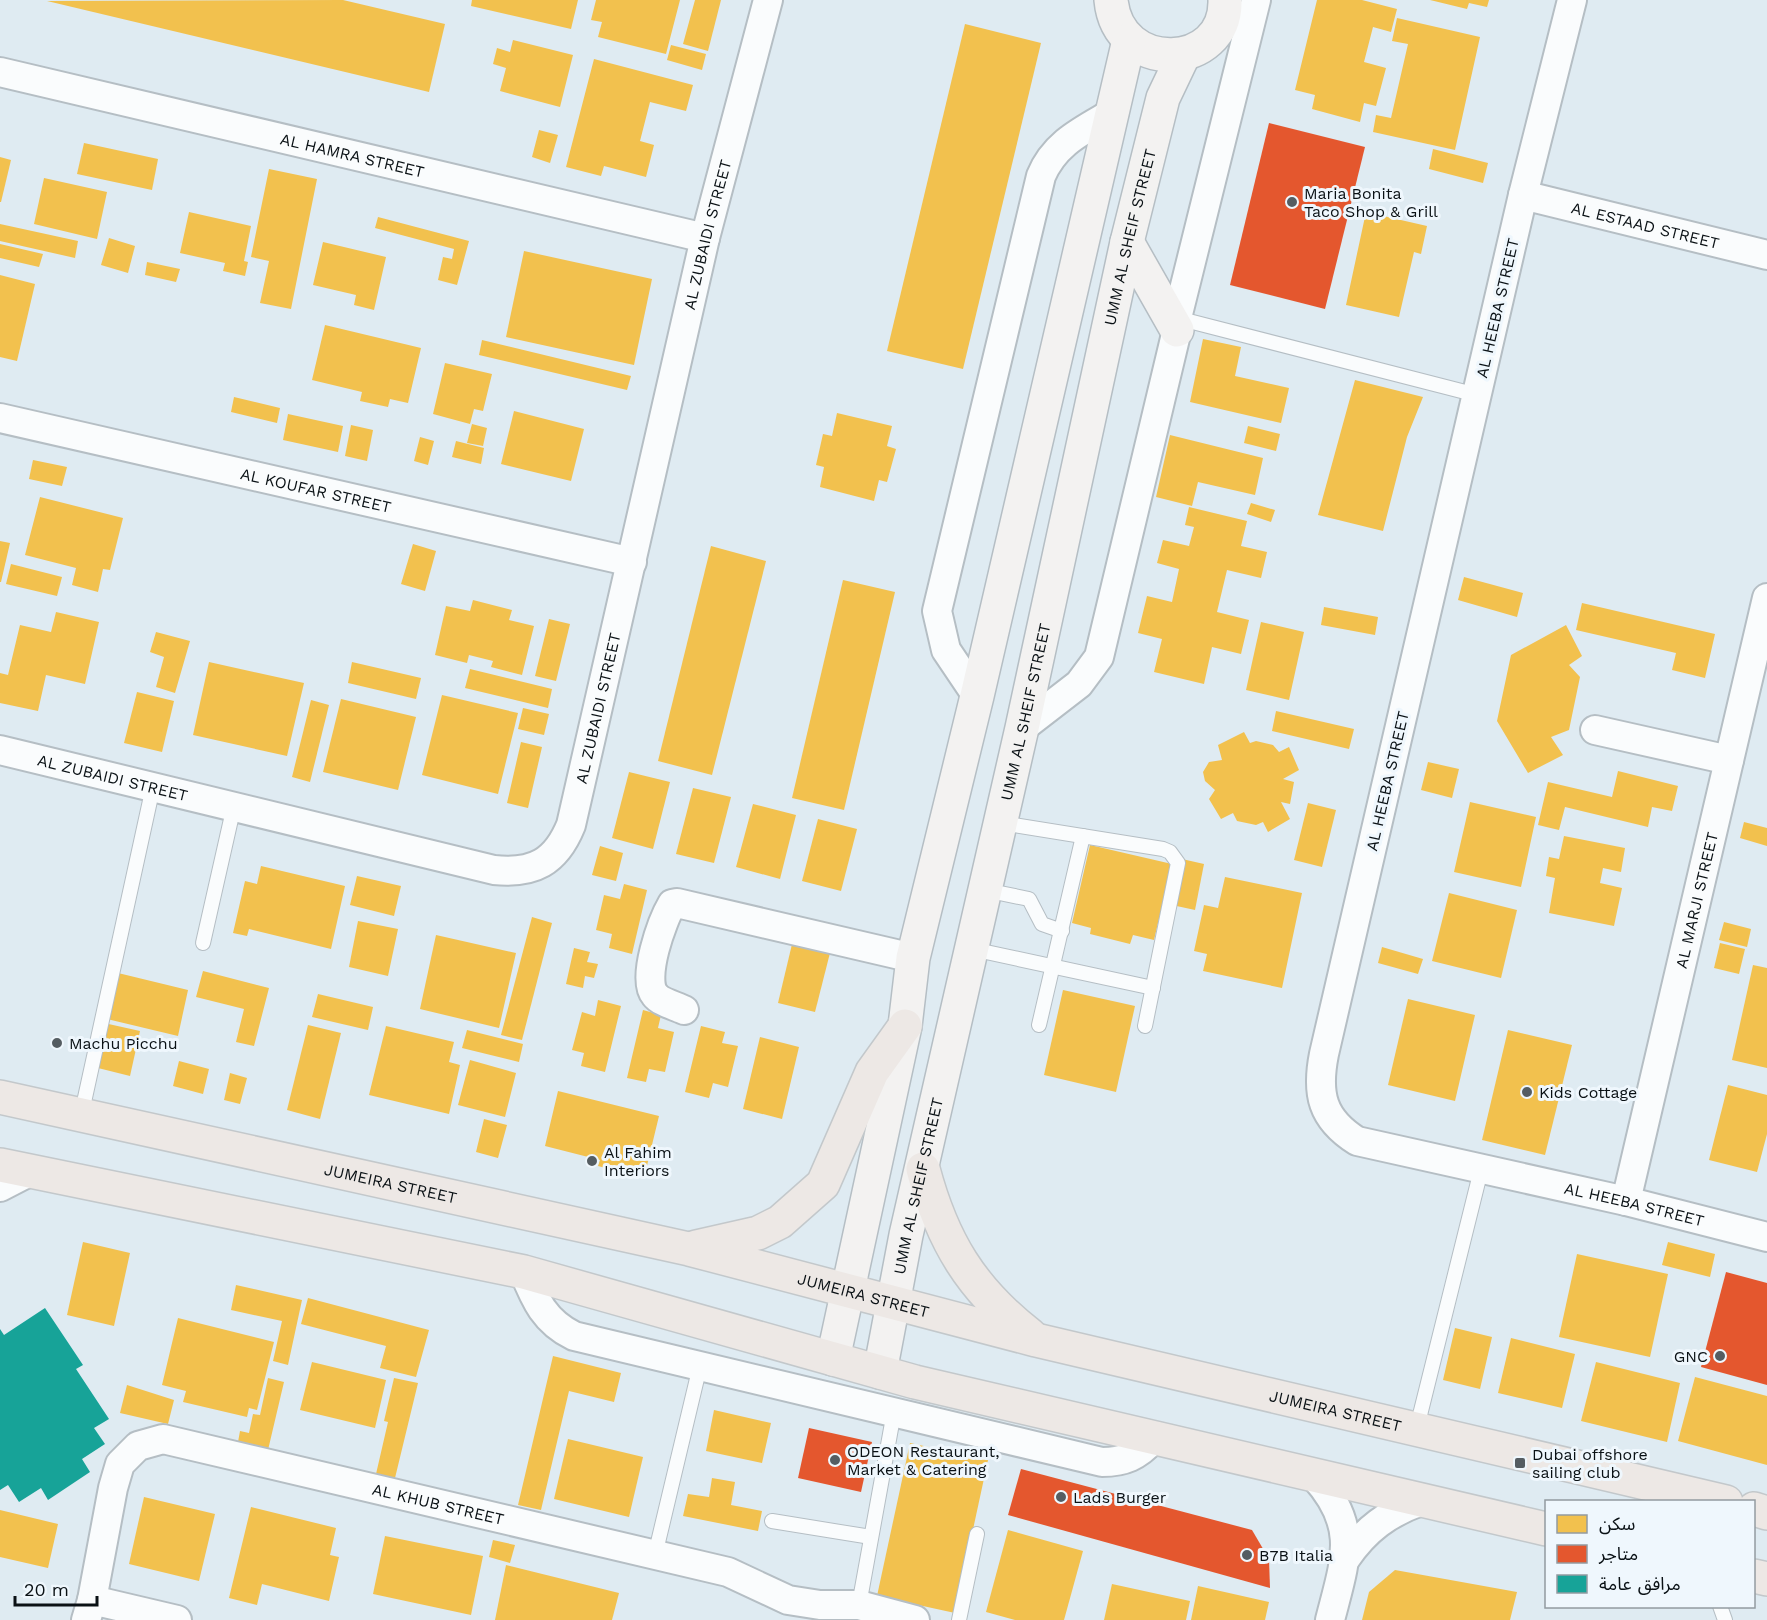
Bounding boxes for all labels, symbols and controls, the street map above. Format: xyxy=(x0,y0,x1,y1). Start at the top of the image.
street label: AL HAMRA STREET xyxy=(278,129,426,182)
street label: UMM AL SHEIF STREET xyxy=(1100,147,1160,327)
street label: AL ZUBAIDI STREET xyxy=(680,157,735,312)
place label: Maria Bonita Taco Shop & Grill xyxy=(1304,184,1438,221)
marker: Maria Bonita Taco Shop & Grill xyxy=(1285,195,1299,209)
street label: AL ESTAAD STREET xyxy=(1569,198,1722,253)
street label: AL HEEBA STREET xyxy=(1472,236,1523,380)
street label: AL KOUFAR STREET xyxy=(239,464,393,517)
street label: UMM AL SHEIF STREET xyxy=(997,621,1054,802)
street label: AL ZUBAIDI STREET xyxy=(572,631,625,786)
street label: AL HEEBA STREET xyxy=(1362,709,1413,853)
street label: AL ZUBAIDI STREET xyxy=(35,750,190,805)
street label: AL MARJI STREET xyxy=(1672,830,1722,970)
place label: Machu Picchu xyxy=(69,1034,178,1053)
marker: Machu Picchu xyxy=(50,1036,64,1050)
place label: Kids Cottage xyxy=(1539,1083,1637,1102)
marker: Kids Cottage xyxy=(1520,1085,1534,1099)
street label: UMM AL SHEIF STREET xyxy=(890,1095,947,1276)
place label: Al Fahim Interiors xyxy=(604,1143,672,1180)
marker: Al Fahim Interiors xyxy=(585,1154,599,1168)
street label: JUMEIRA STREET xyxy=(322,1160,459,1208)
street label: AL HEEBA STREET xyxy=(1562,1179,1706,1231)
street label: JUMEIRA STREET xyxy=(796,1269,932,1322)
place label: GNC xyxy=(1674,1347,1708,1366)
marker: GNC xyxy=(1713,1349,1727,1363)
street label: JUMEIRA STREET xyxy=(1267,1386,1404,1436)
place label: ODEON Restaurant, Market & Catering xyxy=(847,1442,999,1479)
place label: Dubai offshore sailing club xyxy=(1532,1445,1648,1482)
marker: ODEON Restaurant, Market & Catering xyxy=(828,1453,842,1467)
marker: Dubai offshore sailing club xyxy=(1513,1456,1527,1470)
street label: AL KHUB STREET xyxy=(370,1480,506,1529)
place label: Lads Burger xyxy=(1073,1488,1167,1507)
marker: Lads Burger xyxy=(1054,1490,1068,1504)
legend xyxy=(1545,1500,1755,1608)
text: سكن xyxy=(1599,1513,1635,1535)
text: متاجر xyxy=(1598,1543,1638,1565)
place label: B7B Italia xyxy=(1259,1546,1333,1565)
marker: B7B Italia xyxy=(1240,1548,1254,1562)
scale bar xyxy=(15,1569,98,1607)
text: مرافق عامة xyxy=(1599,1573,1681,1595)
text: 20 m xyxy=(24,1579,69,1600)

